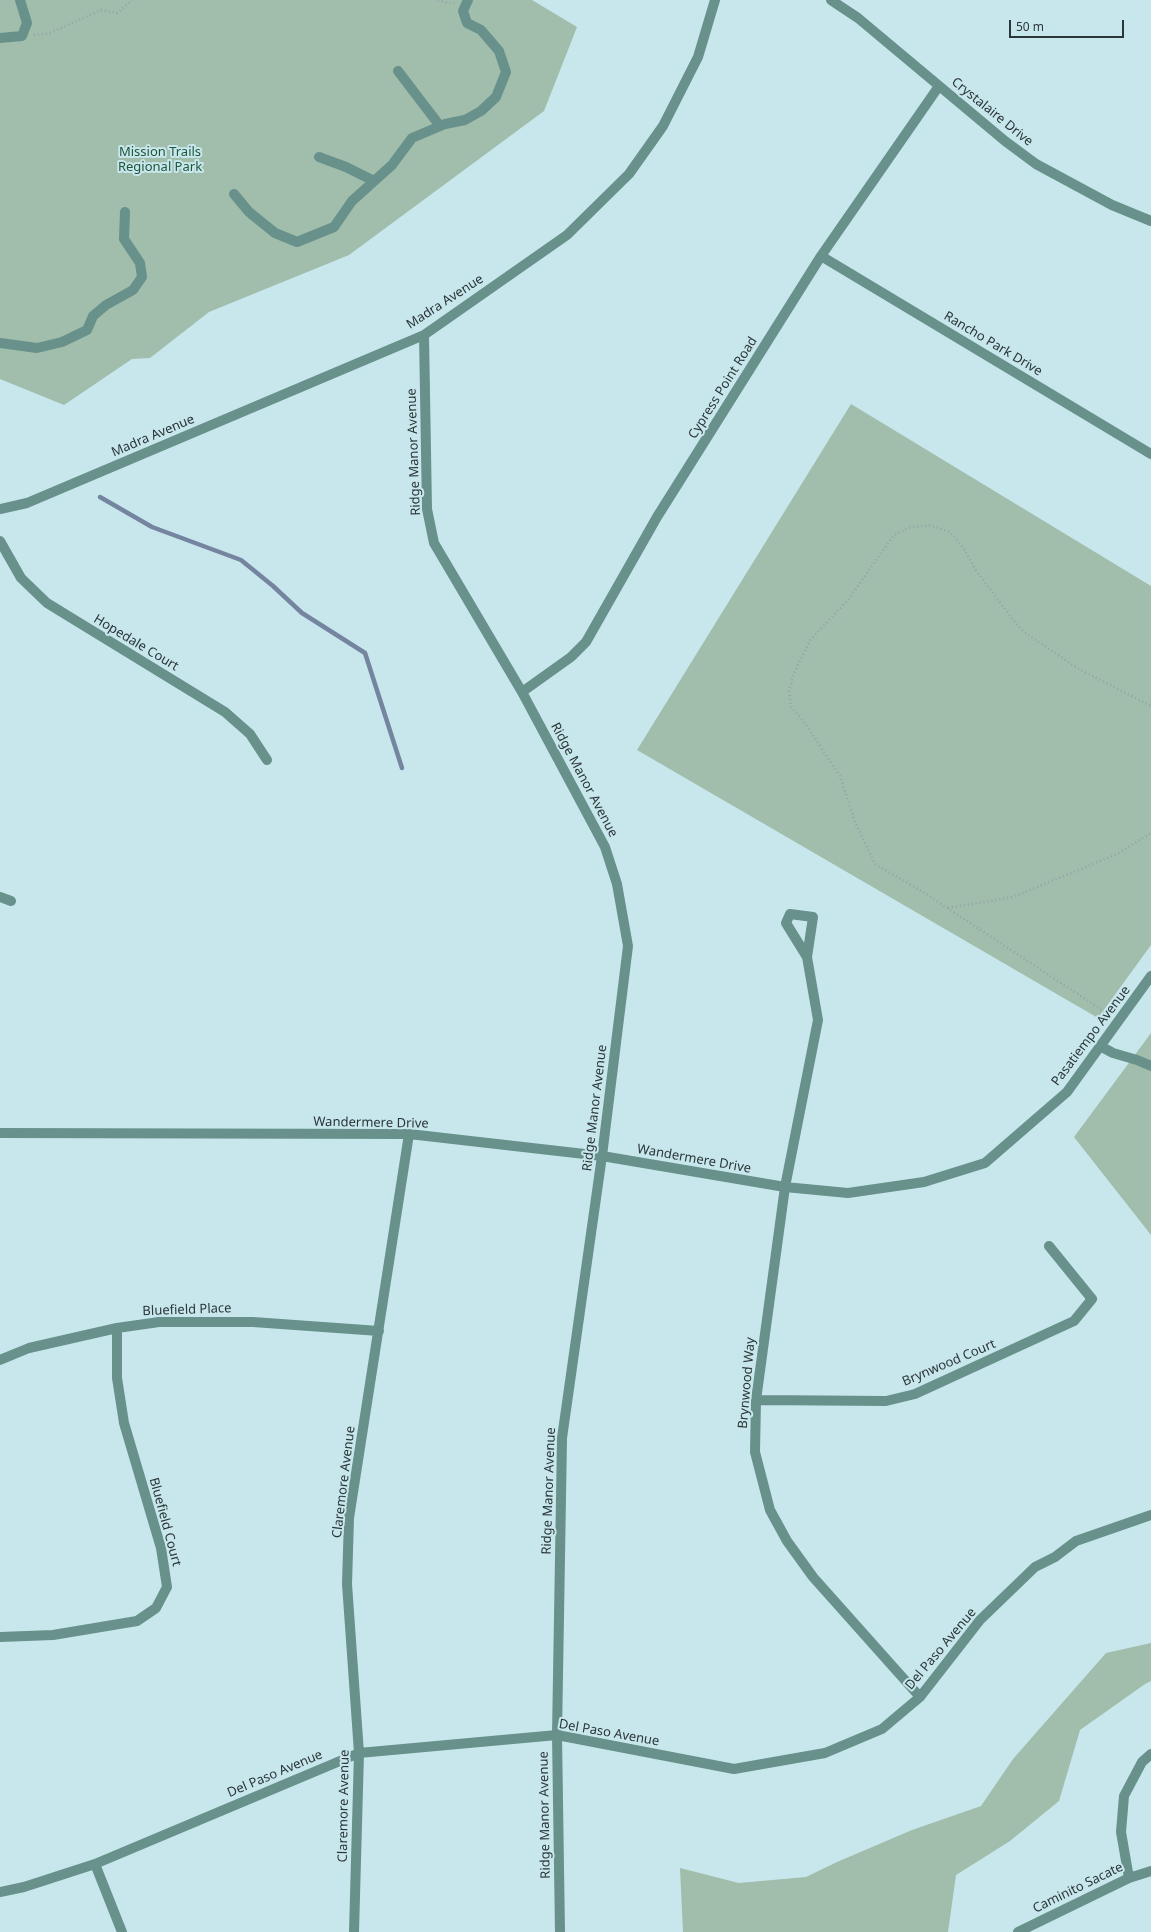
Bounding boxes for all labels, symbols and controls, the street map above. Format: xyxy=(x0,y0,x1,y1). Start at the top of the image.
scale bar xyxy=(1011,12,1126,38)
text: 50 m xyxy=(1016,18,1044,35)
street label: Crystalaire Drive xyxy=(948,74,1036,150)
park label: Mission Trails Regional Park xyxy=(118,144,202,175)
street label: Madra Avenue xyxy=(404,271,486,333)
street label: Rancho Park Drive xyxy=(941,308,1045,380)
street label: Cypress Point Road xyxy=(685,334,761,442)
street label: Ridge Manor Avenue xyxy=(404,388,424,516)
street label: Madra Avenue xyxy=(109,412,197,460)
street label: Hopedale Court xyxy=(91,612,181,674)
street label: Ridge Manor Avenue xyxy=(547,720,621,840)
street label: Pasatiempo Avenue xyxy=(1048,983,1134,1089)
street label: Ridge Manor Avenue xyxy=(579,1044,611,1172)
street label: Wandermere Drive xyxy=(313,1114,429,1132)
street label: Wandermere Drive xyxy=(636,1141,752,1177)
street label: Bluefield Place xyxy=(142,1301,232,1319)
street label: Brynwood Court xyxy=(900,1336,998,1390)
street label: Brynwood Way xyxy=(735,1337,759,1429)
street label: Claremore Avenue xyxy=(329,1425,359,1539)
street label: Ridge Manor Avenue xyxy=(539,1427,559,1555)
street label: Bluefield Court xyxy=(146,1476,184,1568)
street label: Del Paso Avenue xyxy=(902,1605,980,1693)
street label: Del Paso Avenue xyxy=(558,1716,660,1750)
street label: Del Paso Avenue xyxy=(225,1747,325,1801)
street label: Claremore Avenue xyxy=(335,1749,353,1863)
street label: Ridge Manor Avenue xyxy=(536,1751,554,1879)
street label: Caminito Sacate xyxy=(1030,1859,1126,1917)

